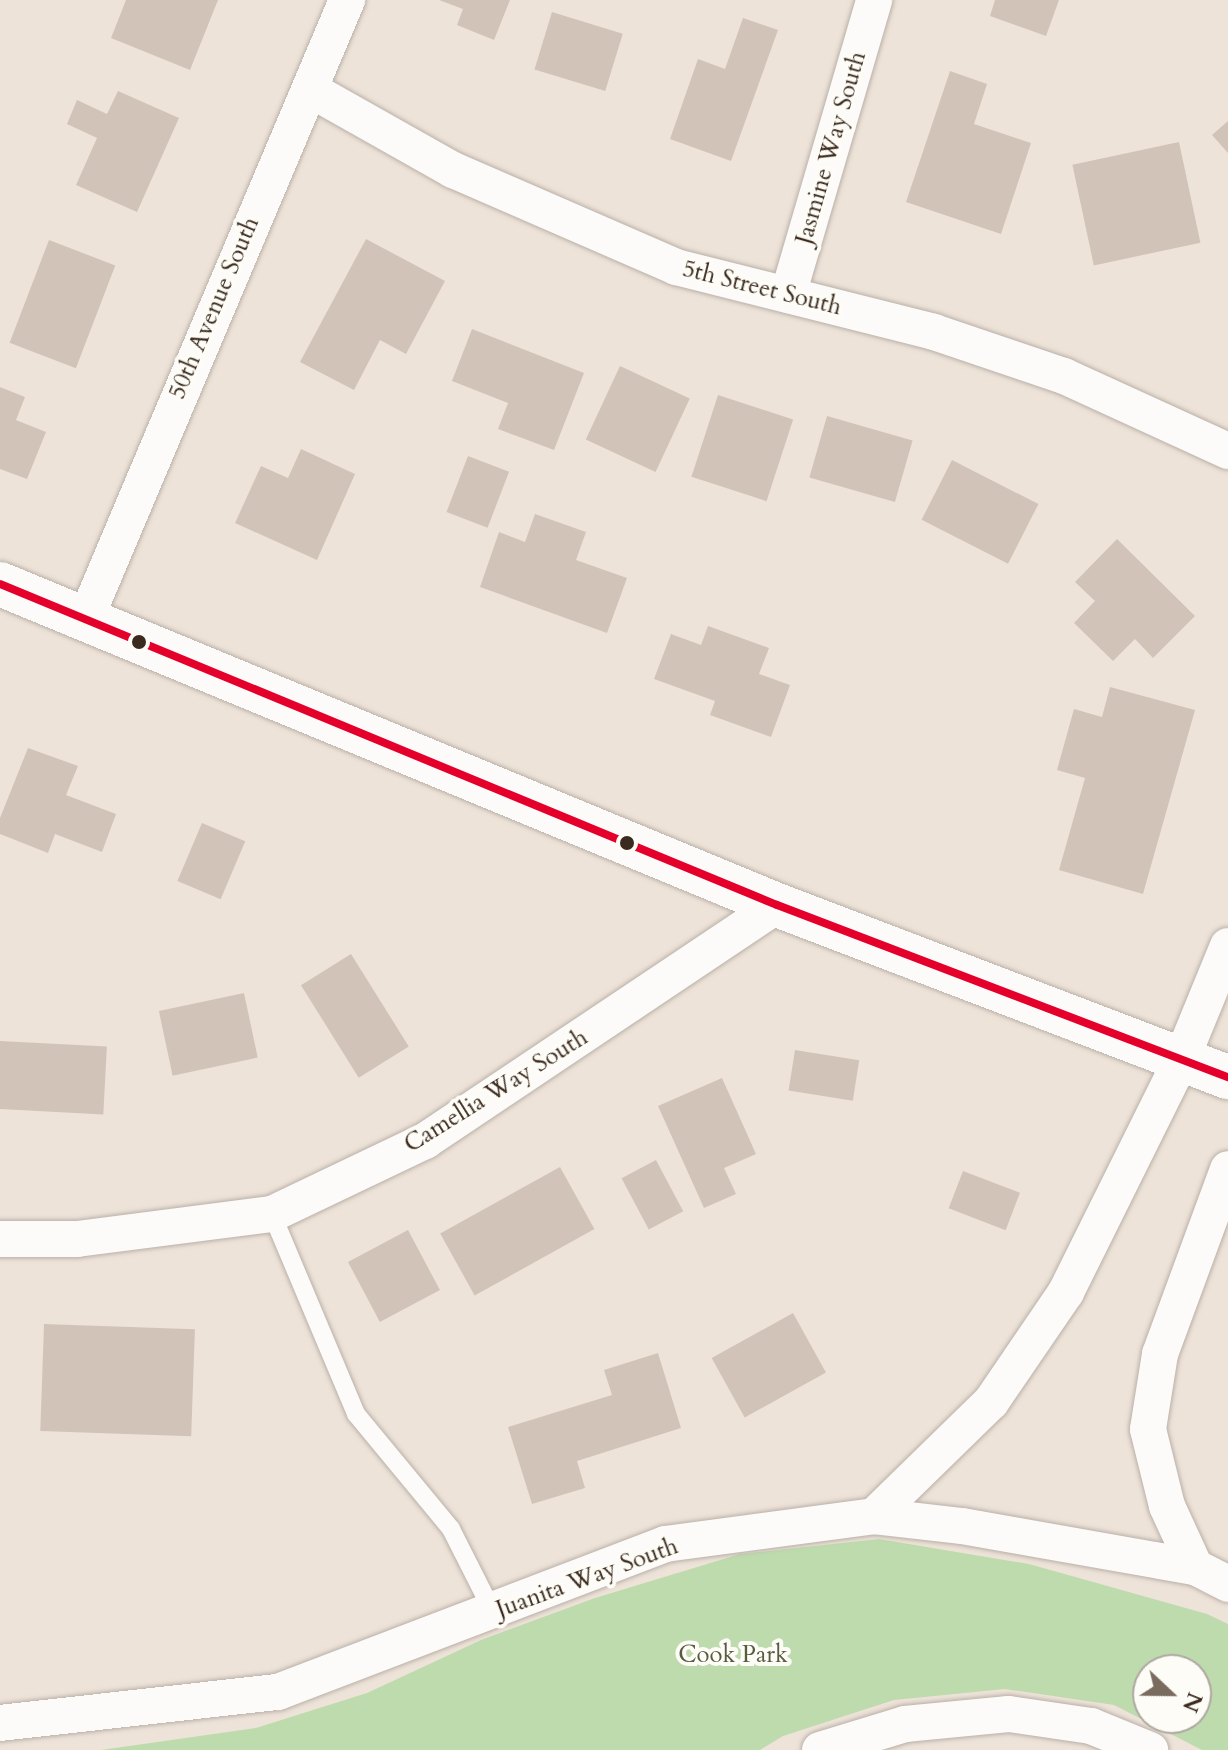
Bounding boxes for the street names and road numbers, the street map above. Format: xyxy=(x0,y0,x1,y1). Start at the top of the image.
street label: Jasmine Way South xyxy=(790,48,872,248)
street label: 50th Avenue South xyxy=(163,213,265,403)
street label: 5th Street South xyxy=(680,254,844,322)
street label: Camellia Way South xyxy=(399,1023,593,1159)
street label: Juanita Way South xyxy=(492,1532,682,1624)

